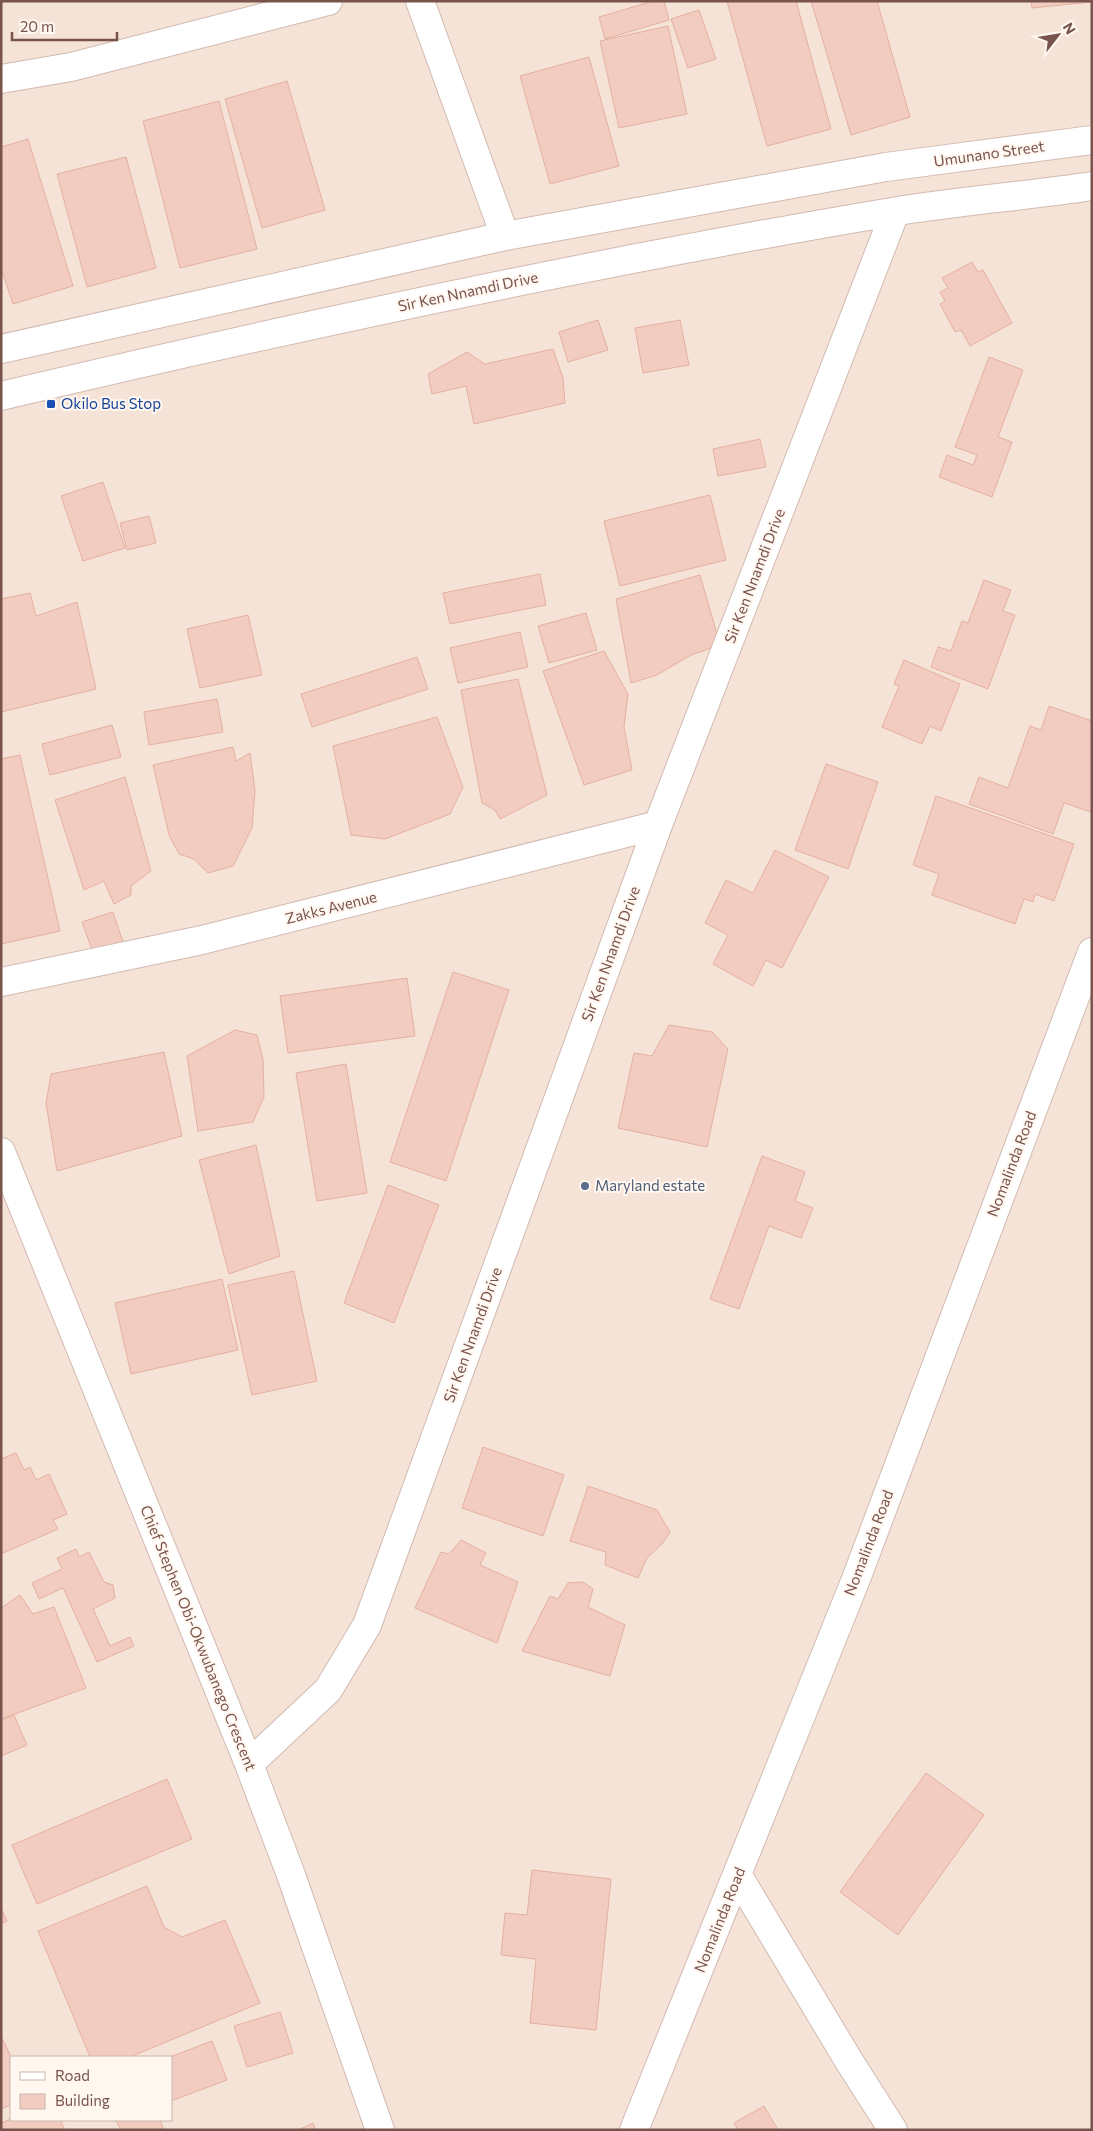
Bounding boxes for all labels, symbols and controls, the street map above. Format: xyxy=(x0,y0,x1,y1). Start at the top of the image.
scale bar xyxy=(12,10,118,42)
north arrow xyxy=(1033,10,1083,60)
text: 20 m xyxy=(20,17,54,35)
text: N xyxy=(1060,19,1080,37)
street label: Umunano Street xyxy=(932,136,1045,170)
street label: Sir Ken Nnamdi Drive xyxy=(396,267,540,315)
place label: Okilo Bus Stop xyxy=(61,394,161,412)
marker: Okilo Bus Stop xyxy=(45,398,57,410)
street label: Sir Ken Nnamdi Drive xyxy=(720,506,788,646)
street label: Sir Ken Nnamdi Drive xyxy=(577,883,643,1024)
street label: Zakks Avenue xyxy=(283,887,379,927)
street label: Nomalinda Road xyxy=(983,1108,1040,1219)
place label: Maryland estate xyxy=(595,1176,705,1194)
marker: Maryland estate xyxy=(579,1180,591,1192)
street label: Sir Ken Nnamdi Drive xyxy=(439,1264,505,1405)
street label: Nomalinda Road xyxy=(840,1487,897,1598)
street label: Chief Stephen Obi-Okwubanego Crescent xyxy=(137,1502,261,1773)
street label: Nomalinda Road xyxy=(690,1864,748,1975)
legend xyxy=(10,2056,172,2121)
text: Road xyxy=(55,2066,90,2084)
text: Building xyxy=(55,2091,110,2109)

